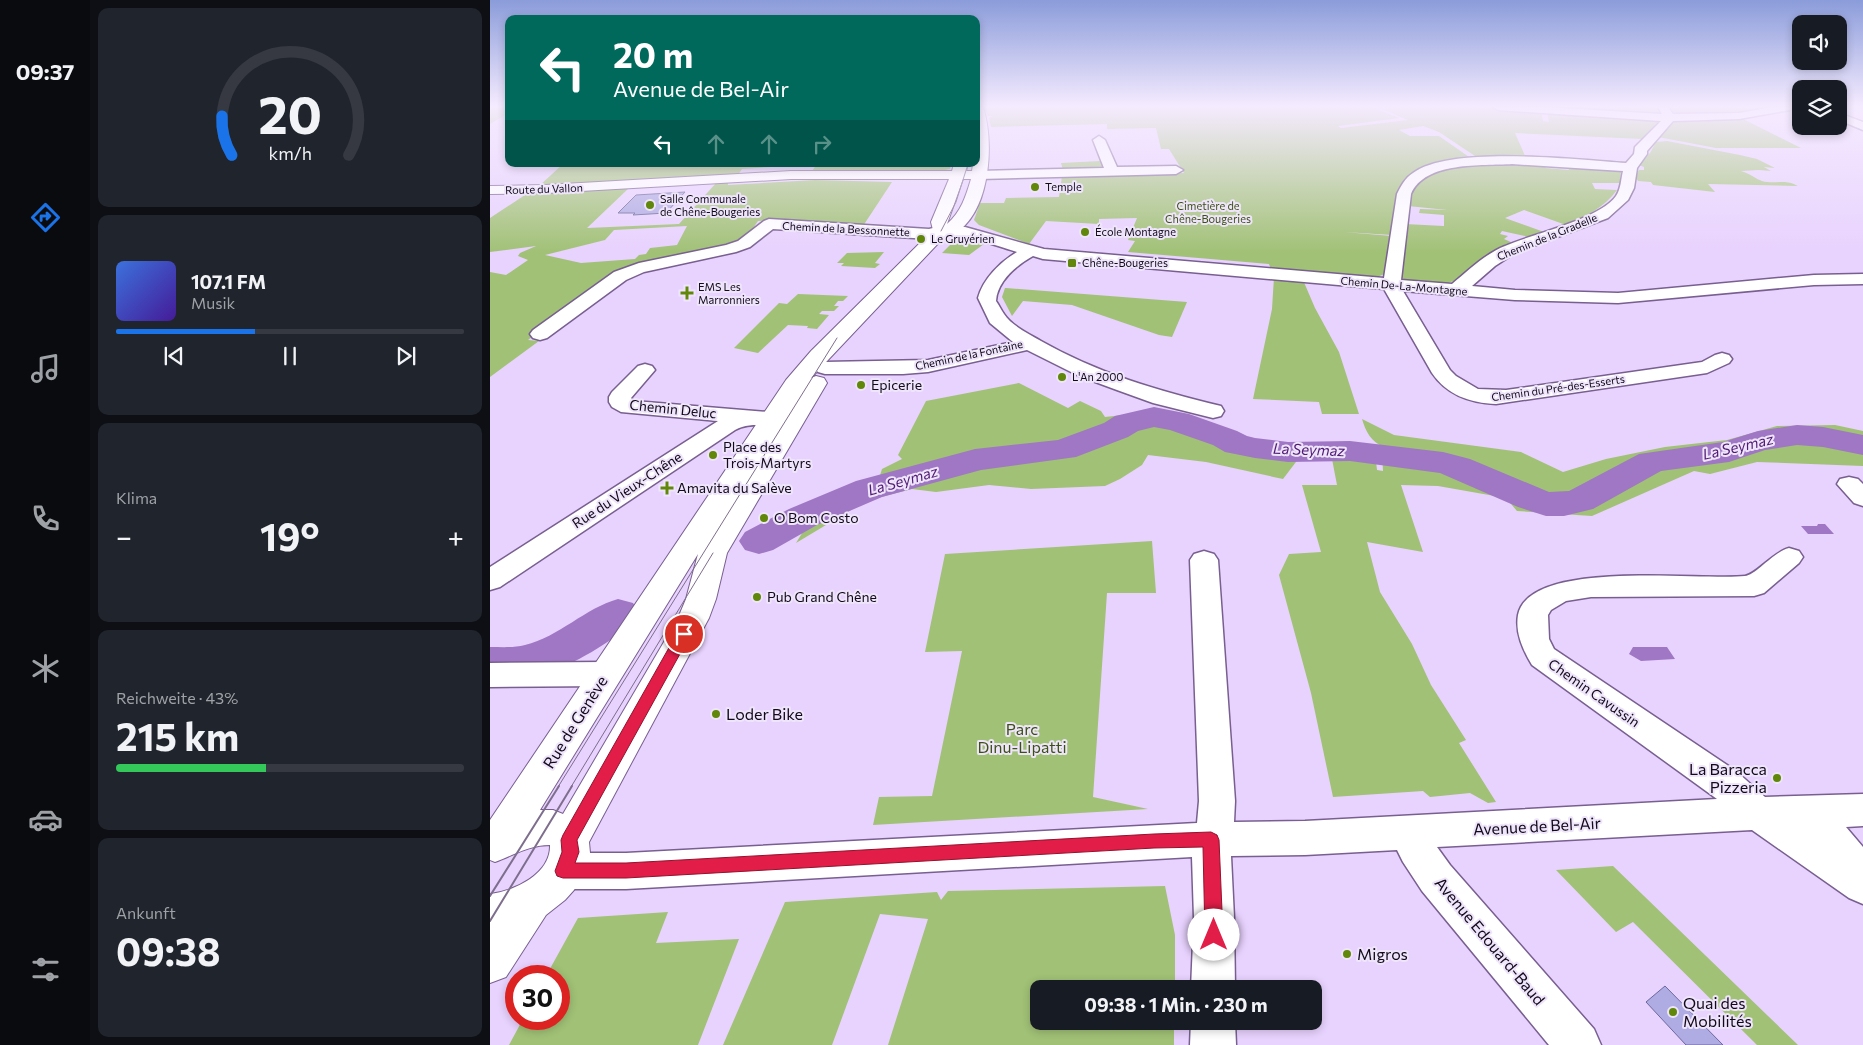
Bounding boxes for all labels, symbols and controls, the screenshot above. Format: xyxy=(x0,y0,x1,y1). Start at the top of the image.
map controls xyxy=(1792,15,1847,135)
button: sound xyxy=(1792,15,1847,70)
text: 20 m xyxy=(613,32,693,75)
icon: left xyxy=(530,35,595,100)
text: 09:37 xyxy=(16,58,74,85)
text: Avenue de Bel-Air xyxy=(613,75,789,102)
button: layers xyxy=(1792,80,1847,135)
text: 20 xyxy=(258,81,322,145)
icon: left xyxy=(649,130,677,158)
icon: ahead xyxy=(702,130,730,158)
icon: ahead xyxy=(755,130,783,158)
icon: right xyxy=(808,130,836,158)
text: km/h xyxy=(268,142,312,164)
place label: Temple xyxy=(1045,180,1082,193)
street label: Route du Vallon xyxy=(505,181,583,196)
marker: Temple xyxy=(1029,181,1041,193)
place label: Salle Communale de Chêne-Bougeries xyxy=(660,192,760,218)
marker: Salle Communale de Chêne-Bougeries xyxy=(644,199,656,211)
park label: Cimetière de Chêne-Bougeries xyxy=(1165,199,1251,225)
icon: directions xyxy=(28,200,63,235)
street label: Chemin de la Gradelle xyxy=(1495,210,1599,263)
street label: Chemin de la Bessonnette xyxy=(782,219,910,238)
place label: École Montagne xyxy=(1095,224,1176,238)
marker: École Montagne xyxy=(1079,226,1091,238)
place label: Le Gruyérien xyxy=(931,232,994,245)
marker: Le Gruyérien xyxy=(915,233,927,245)
place label: Chêne-Bougeries xyxy=(1082,256,1168,269)
marker: Chêne-Bougeries xyxy=(1066,257,1078,269)
text: 107.1 FM xyxy=(191,270,266,293)
street label: Chemin De-La-Montagne xyxy=(1340,273,1468,298)
place label: EMS Les Marronniers xyxy=(698,280,760,306)
marker: EMS Les Marronniers xyxy=(680,286,694,300)
text: Musik xyxy=(191,293,235,312)
street label: Chemin de la Fontaine xyxy=(914,337,1024,372)
icon: previous xyxy=(160,342,188,370)
icon: pause xyxy=(276,342,304,370)
icon: next xyxy=(392,342,420,370)
icon: music xyxy=(28,351,63,386)
place label: L'An 2000 xyxy=(1072,370,1124,383)
marker: L'An 2000 xyxy=(1056,371,1068,383)
street label: Chemin du Pré-des-Esserts xyxy=(1490,372,1626,403)
place label: Epicerie xyxy=(871,376,922,393)
marker: Epicerie xyxy=(855,379,867,391)
street label: Chemin Deluc xyxy=(629,395,718,422)
water label: La Seymaz xyxy=(1701,429,1775,463)
place label: Place des Trois-Martyrs xyxy=(723,438,811,471)
water label: La Seymaz xyxy=(1273,439,1346,459)
street label: Rue du Vieux-Chêne xyxy=(569,448,685,531)
marker: Place des Trois-Martyrs xyxy=(707,449,719,461)
water label: La Seymaz xyxy=(866,461,940,499)
place label: Amavita du Salève xyxy=(677,479,792,496)
marker: Amavita du Salève xyxy=(661,482,673,494)
text: Klima xyxy=(116,488,157,507)
icon: phone xyxy=(28,501,63,536)
place label: O Bom Costo xyxy=(774,509,859,526)
text: 19° xyxy=(260,512,320,559)
marker: O Bom Costo xyxy=(758,512,770,524)
text: − xyxy=(116,519,132,553)
text: + xyxy=(448,519,464,553)
place label: Pub Grand Chêne xyxy=(767,588,877,605)
marker: Pub Grand Chêne xyxy=(751,591,763,603)
pin xyxy=(663,613,705,655)
icon: arrive xyxy=(670,620,698,648)
icon: climate xyxy=(28,651,63,686)
street label: Chemin Cavussin xyxy=(1545,655,1643,730)
street label: Rue de Genève xyxy=(538,672,611,772)
text: Reichweite · 43% xyxy=(116,688,238,707)
place label: Loder Bike xyxy=(726,704,803,723)
marker: Loder Bike xyxy=(710,708,722,720)
text: 215 km xyxy=(116,712,239,759)
park label: Parc Dinu-Lipatti xyxy=(977,719,1067,756)
place label: La Baracca Pizzeria xyxy=(1689,759,1767,796)
marker: La Baracca Pizzeria xyxy=(1771,772,1783,784)
icon: car xyxy=(28,802,63,837)
street label: Avenue de Bel-Air xyxy=(1473,813,1602,838)
street label: Avenue Edouard-Baud xyxy=(1431,873,1549,1008)
text: Ankunft xyxy=(116,903,176,922)
position arrow xyxy=(1187,908,1239,960)
text: 09:38 xyxy=(116,927,220,974)
place label: Migros xyxy=(1357,944,1408,963)
marker: Migros xyxy=(1341,948,1353,960)
icon: filters xyxy=(28,952,63,987)
speed limit sign: 30 xyxy=(505,965,570,1030)
text: 09:38 · 1 Min. · 230 m xyxy=(1084,993,1268,1016)
place label: Quai des Mobilités xyxy=(1683,993,1752,1030)
marker: Quai des Mobilités xyxy=(1667,1006,1679,1018)

